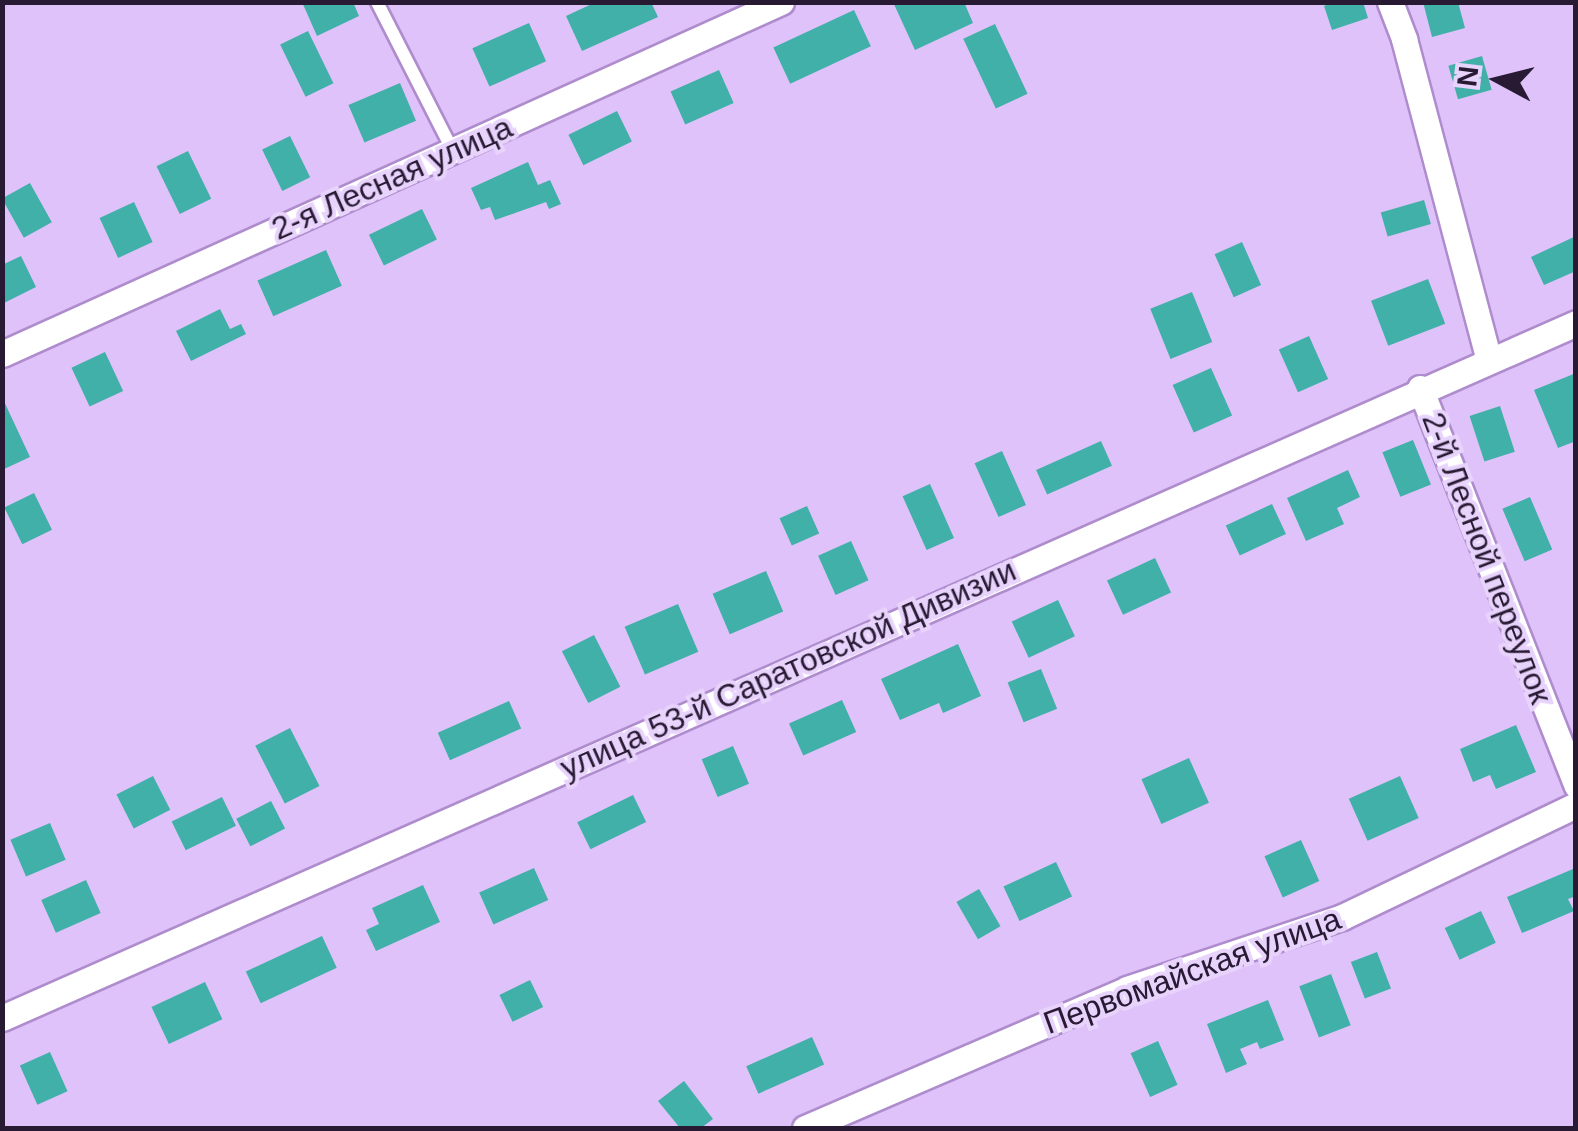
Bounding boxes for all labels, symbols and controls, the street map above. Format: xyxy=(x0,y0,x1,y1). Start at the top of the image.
north arrow xyxy=(1448,30,1548,130)
text: N xyxy=(1451,64,1484,88)
street label: 2-я Лесная улица xyxy=(266,108,518,248)
street label: 2-й Лесной переулок xyxy=(1414,407,1560,709)
street label: улица 53-й Саратовской Дивизии xyxy=(554,551,1022,787)
street label: Первомайская улица xyxy=(1038,899,1346,1043)

